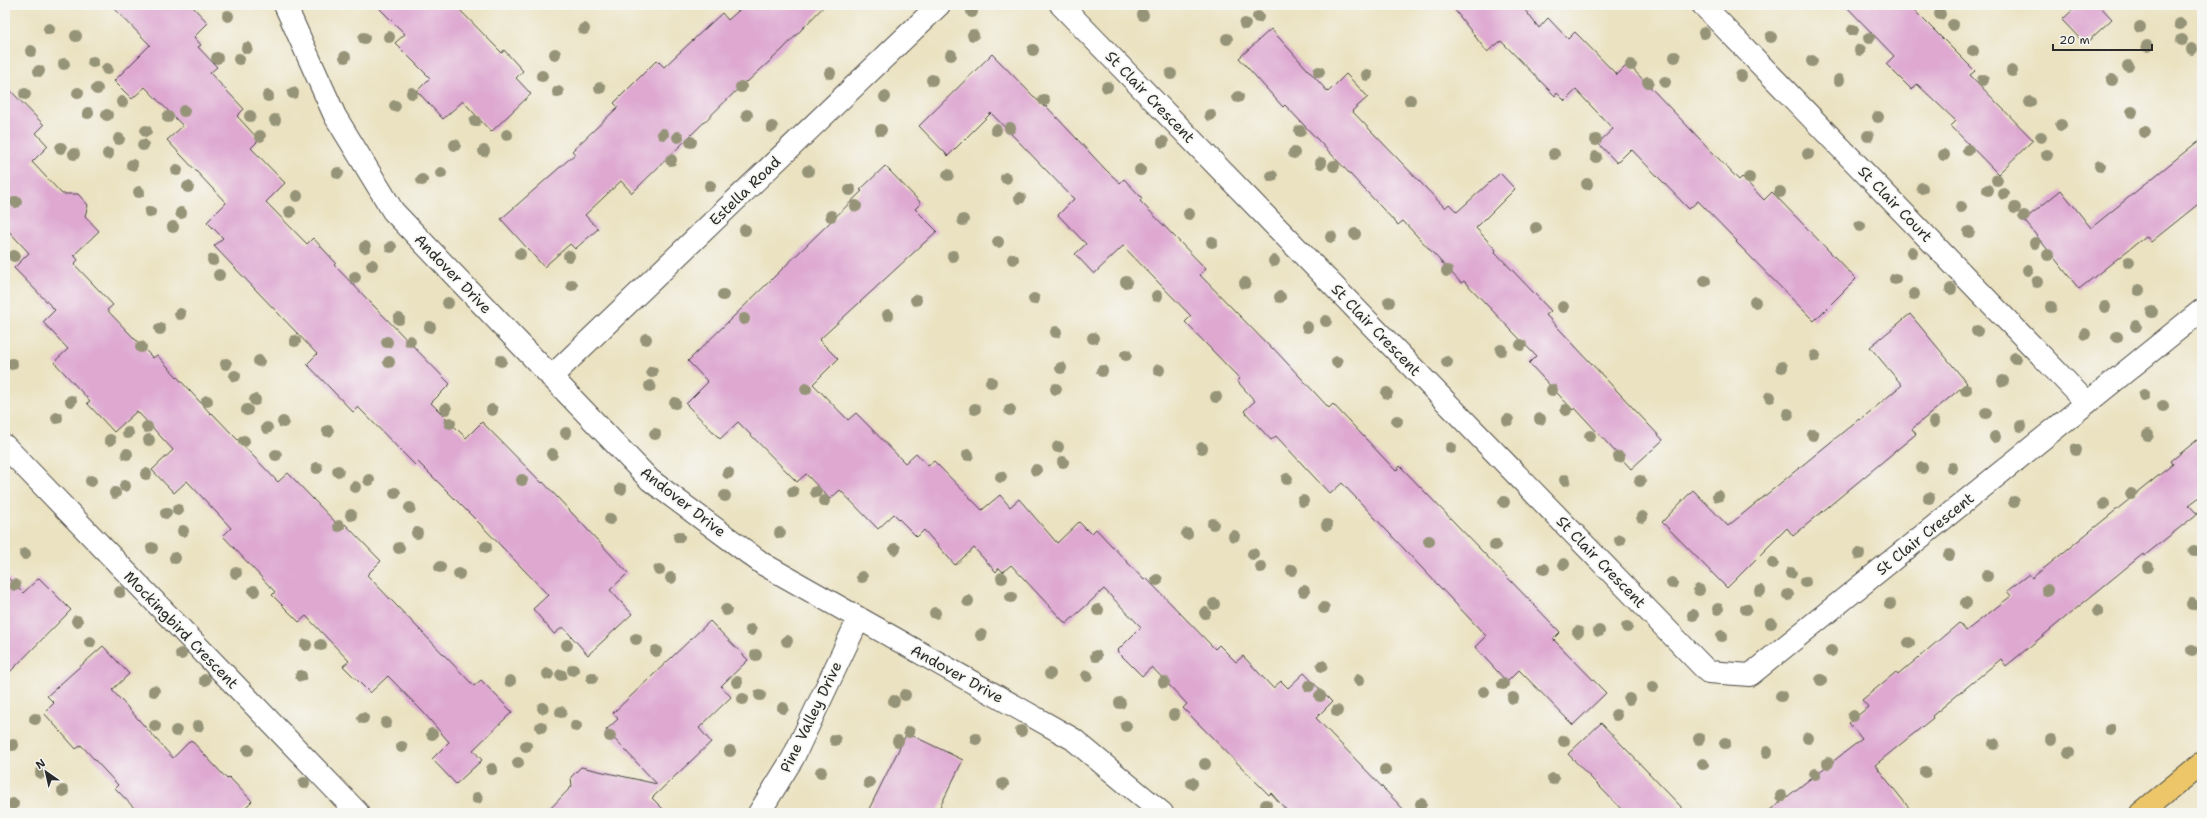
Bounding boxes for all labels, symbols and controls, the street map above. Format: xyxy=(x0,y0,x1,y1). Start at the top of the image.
scale bar xyxy=(2053,26,2152,52)
text: 20 m xyxy=(2059,32,2090,48)
street label: St Clair Crescent xyxy=(1101,47,1199,147)
street label: Estella Road xyxy=(705,152,785,230)
street label: St Clair Court xyxy=(1854,162,1936,246)
street label: Andover Drive xyxy=(410,230,496,318)
street label: St Clair Crescent xyxy=(1327,280,1425,380)
street label: Andover Drive xyxy=(636,462,730,542)
street label: St Clair Crescent xyxy=(1872,488,1978,580)
street label: St Clair Crescent xyxy=(1552,512,1650,612)
street label: Mockingbird Crescent xyxy=(119,567,243,693)
street label: Andover Drive xyxy=(907,640,1007,708)
street label: Pine Valley Drive xyxy=(775,658,847,776)
north arrow xyxy=(26,752,66,792)
text: N xyxy=(33,755,49,773)

